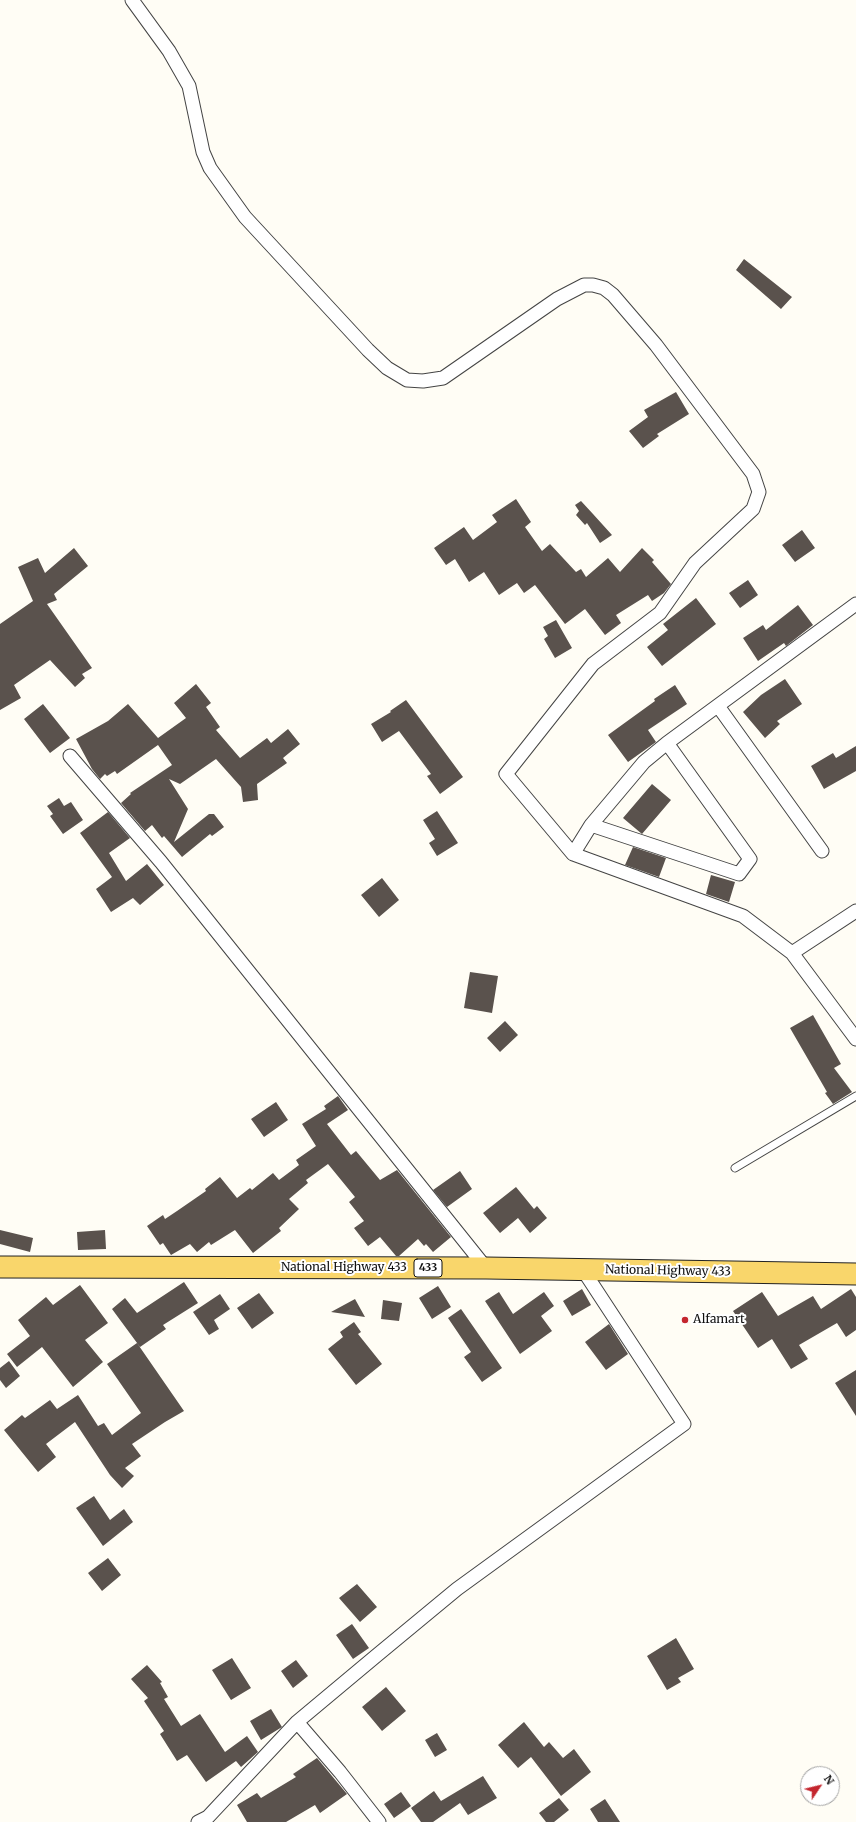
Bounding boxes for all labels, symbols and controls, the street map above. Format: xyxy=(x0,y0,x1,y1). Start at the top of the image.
road number: 433 xyxy=(414,1259,442,1277)
street label: National Highway 433 xyxy=(281,1261,407,1275)
street label: National Highway 433 xyxy=(605,1263,731,1279)
place label: Alfamart xyxy=(693,1313,745,1327)
marker: Alfamart xyxy=(680,1315,690,1325)
north arrow xyxy=(800,1766,840,1806)
text: N xyxy=(821,1772,837,1787)

